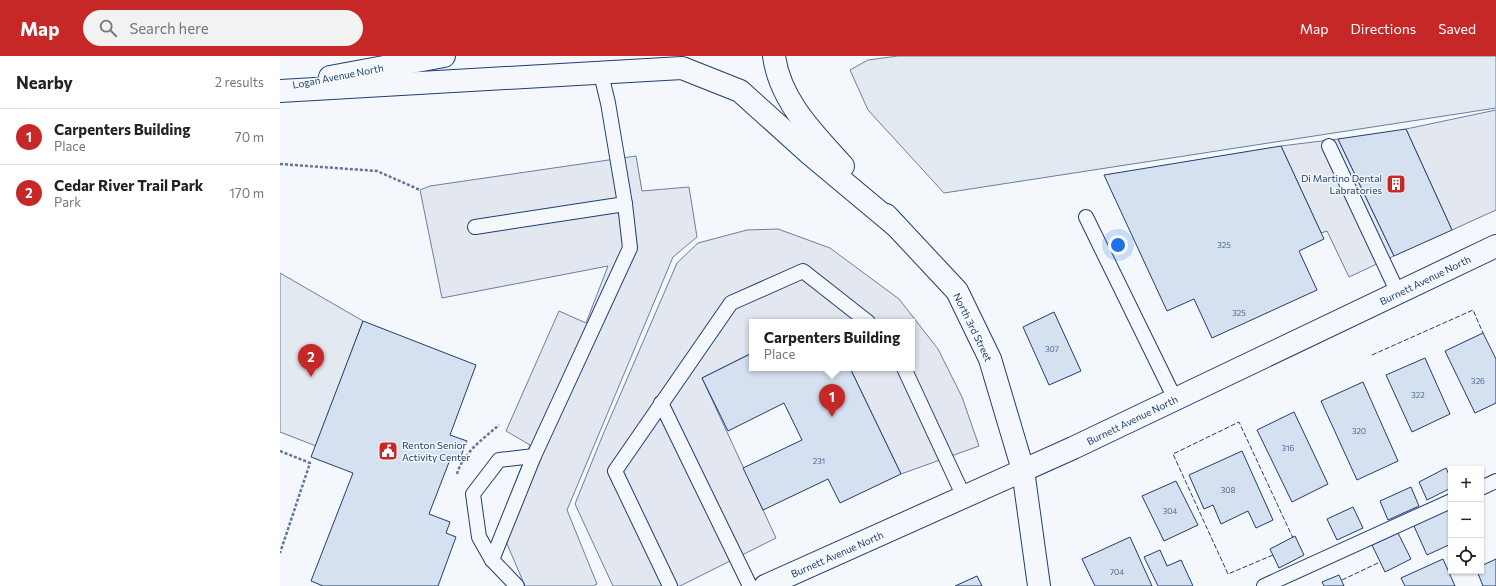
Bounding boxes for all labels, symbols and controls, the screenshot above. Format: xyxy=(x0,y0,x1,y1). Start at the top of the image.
search box xyxy=(83,10,363,46)
text: Map xyxy=(20,17,59,40)
icon: search xyxy=(97,17,119,39)
text: Search here xyxy=(129,19,209,37)
text: Map xyxy=(1300,20,1329,37)
text: Directions xyxy=(1351,20,1416,37)
text: Saved xyxy=(1438,20,1476,37)
street label: Logan Avenue North xyxy=(291,61,385,91)
text: Nearby xyxy=(16,72,73,93)
text: 2 results xyxy=(215,74,264,90)
text: Carpenters Building xyxy=(54,120,190,138)
text: 1 xyxy=(26,129,32,145)
text: 70 m xyxy=(235,129,264,145)
text: Place xyxy=(54,138,86,154)
place label: Di Martino Dental Labratories xyxy=(1301,172,1382,196)
building icon: Di Martino Dental Labratories xyxy=(1385,173,1407,195)
text: Cedar River Trail Park xyxy=(54,176,203,194)
text: 2 xyxy=(25,185,33,201)
text: 170 m xyxy=(229,185,264,201)
text: Park xyxy=(54,194,81,210)
your location xyxy=(1108,235,1128,255)
house number: 325 xyxy=(1217,240,1231,250)
street label: Burnett Avenue North xyxy=(1378,253,1472,307)
street label: North 3rd Street xyxy=(951,291,995,363)
house number: 325 xyxy=(1232,308,1246,318)
popup xyxy=(749,319,915,371)
text: Carpenters Building xyxy=(764,328,900,346)
pin: 2 xyxy=(298,344,324,377)
house number: 307 xyxy=(1045,344,1059,354)
text: Place xyxy=(764,346,795,362)
house number: 326 xyxy=(1471,376,1485,386)
pin: 1 xyxy=(819,384,845,417)
house number: 322 xyxy=(1411,390,1425,400)
street label: Burnett Avenue North xyxy=(1085,393,1179,447)
house number: 320 xyxy=(1352,426,1366,436)
place label: Renton Senior Activity Center xyxy=(402,439,470,463)
public building icon: Renton Senior Activity Center xyxy=(377,440,399,462)
house number: 316 xyxy=(1282,443,1295,453)
house number: 231 xyxy=(813,456,825,466)
map controls xyxy=(1448,466,1484,574)
button: + xyxy=(1448,466,1484,502)
house number: 308 xyxy=(1221,485,1235,495)
button: − xyxy=(1448,502,1484,538)
house number: 304 xyxy=(1163,506,1177,516)
street label: Burnett Avenue North xyxy=(789,528,885,580)
button: locate xyxy=(1448,538,1484,574)
house number: 704 xyxy=(1110,567,1124,577)

